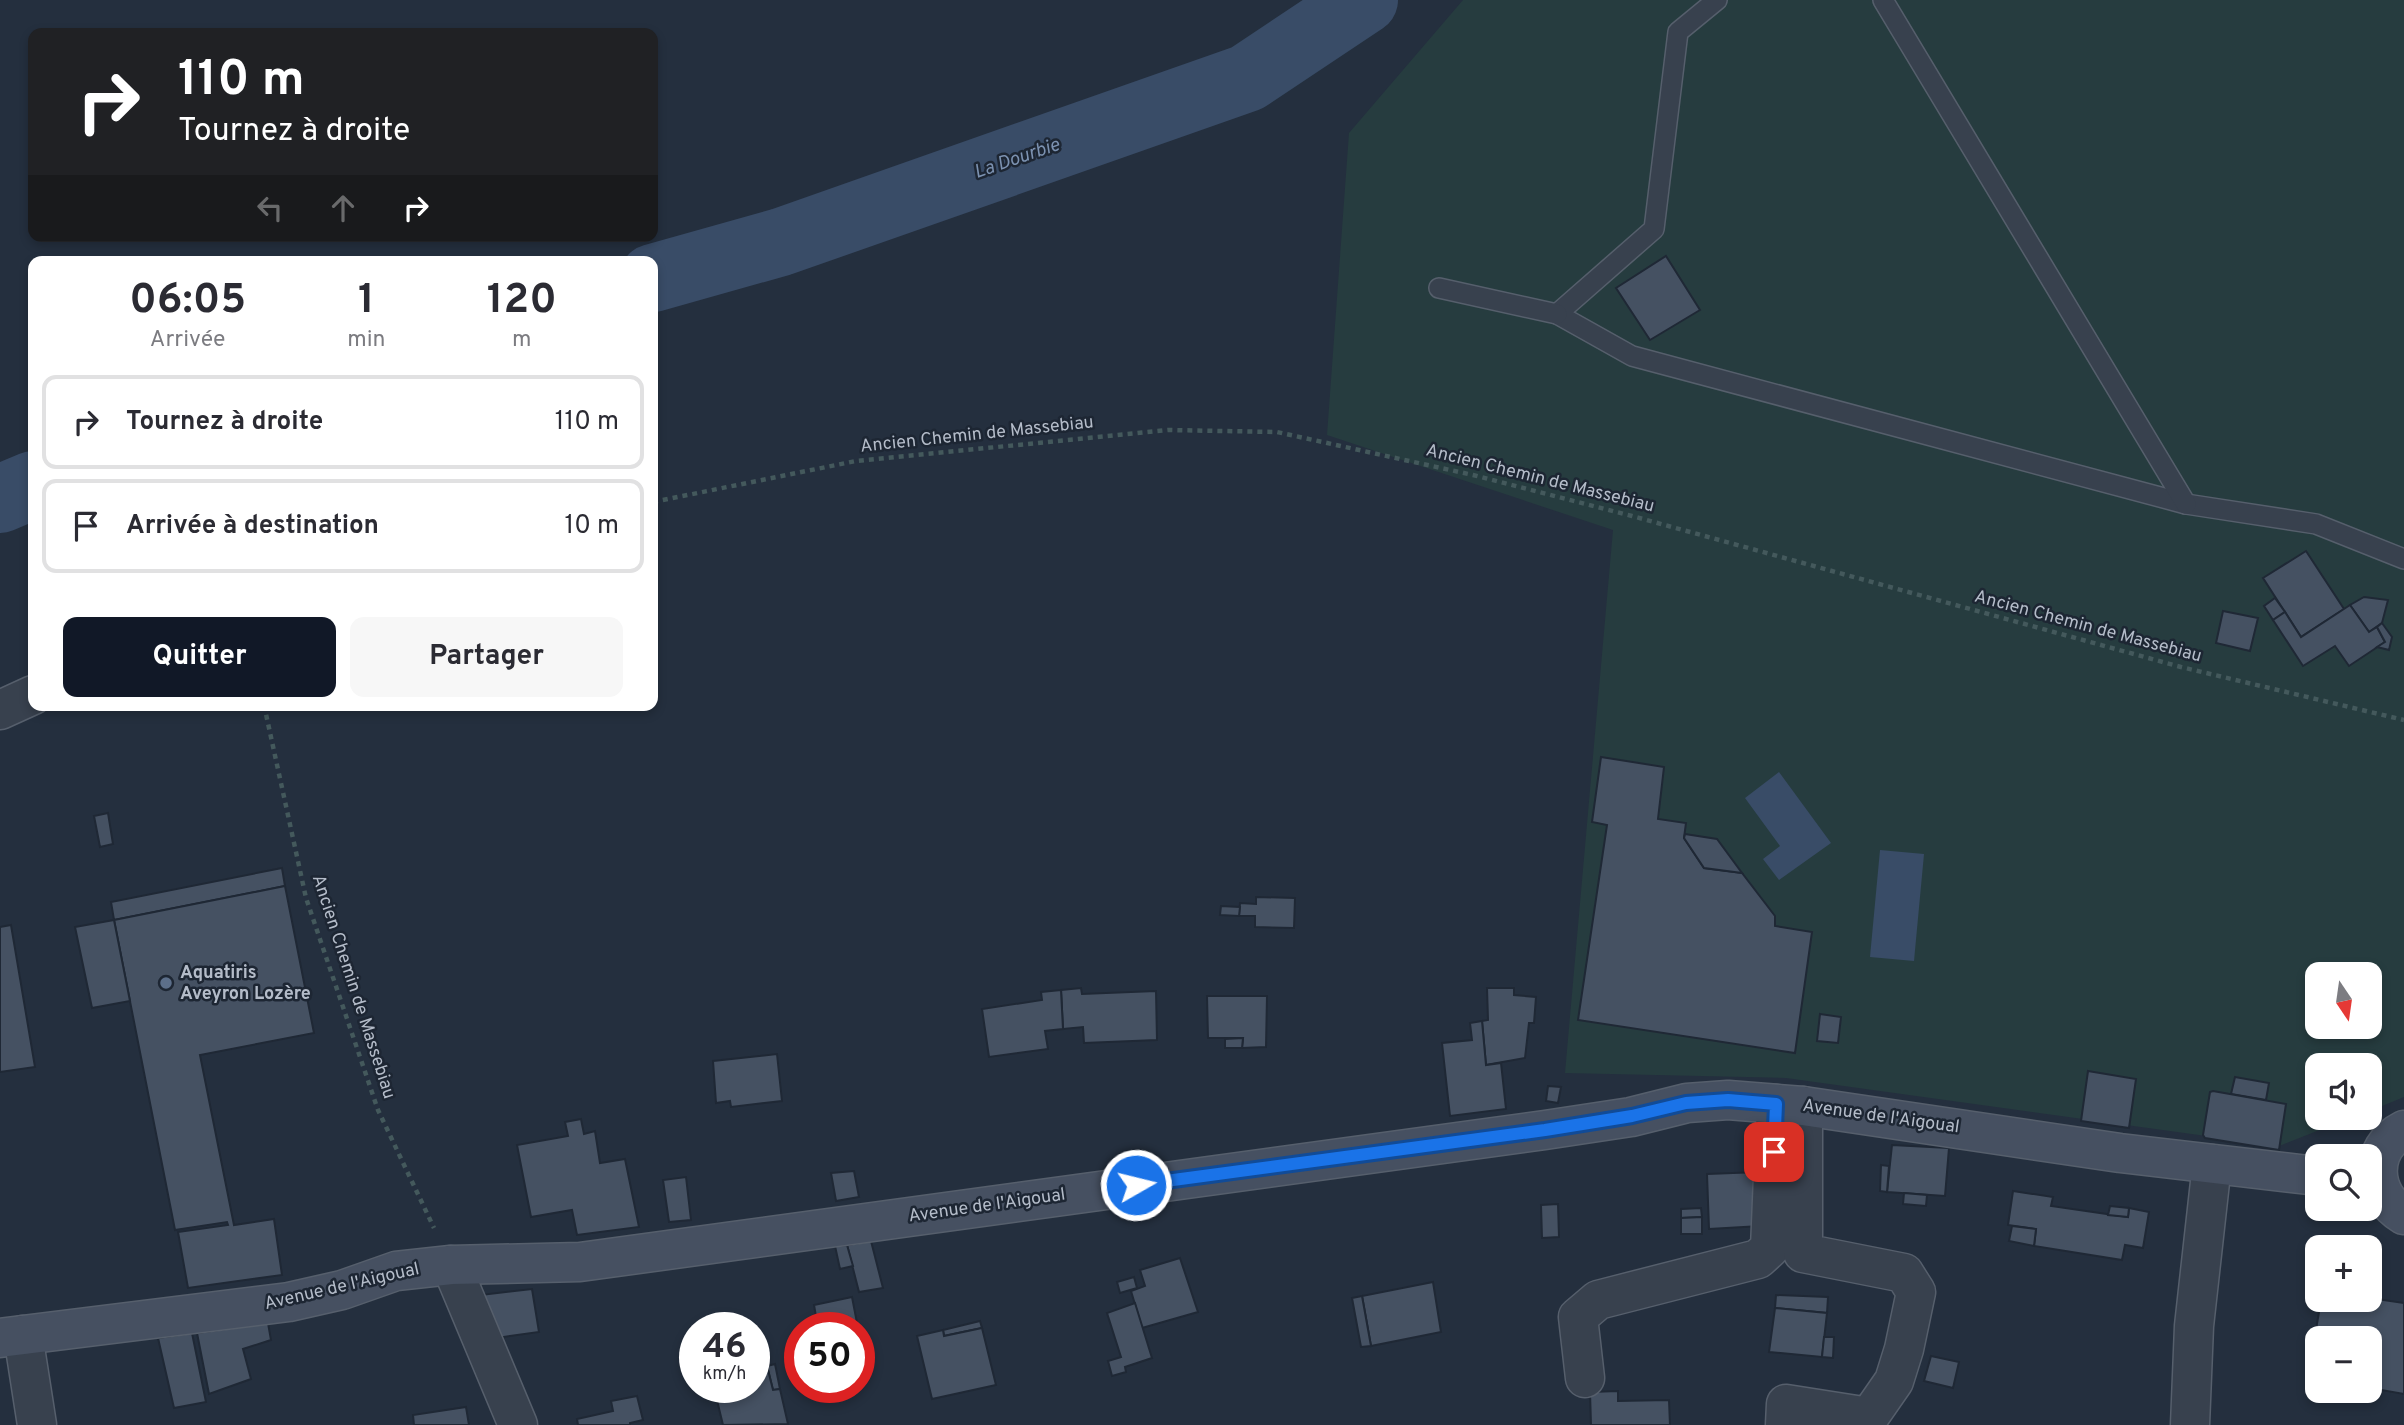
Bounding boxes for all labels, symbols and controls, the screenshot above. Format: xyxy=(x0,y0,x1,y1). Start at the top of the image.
text: 110 m xyxy=(178,51,305,113)
icon: right xyxy=(63,56,154,147)
text: Tournez à droite xyxy=(178,112,410,152)
water label: La Dourbie xyxy=(971,133,1063,185)
icon: left xyxy=(251,189,289,227)
icon: ahead xyxy=(324,189,362,227)
icon: right xyxy=(397,189,435,227)
text: 06:05 xyxy=(129,275,246,328)
text: 1 xyxy=(358,275,375,328)
text: 120 xyxy=(487,275,557,328)
text: Arrivée xyxy=(150,326,225,355)
text: min xyxy=(347,326,386,355)
text: m xyxy=(512,326,532,355)
icon: right xyxy=(67,403,105,441)
text: Tournez à droite xyxy=(126,406,323,439)
text: 110 m xyxy=(555,406,619,439)
street label: Ancien Chemin de Massebiau xyxy=(859,411,1095,459)
street label: Ancien Chemin de Massebiau xyxy=(1423,439,1657,519)
icon: arrive xyxy=(67,507,105,545)
text: Arrivée à destination xyxy=(126,510,379,543)
text: 10 m xyxy=(564,510,619,543)
street label: Ancien Chemin de Massebiau xyxy=(1972,586,2204,668)
button: Quitter xyxy=(63,617,336,697)
button: Partager xyxy=(350,617,623,697)
street label: Ancien Chemin de Massebiau xyxy=(306,872,400,1102)
place label: Aquatiris Aveyron Lozère xyxy=(180,962,311,1006)
north arrow xyxy=(2305,962,2382,1040)
map controls xyxy=(2305,962,2382,1403)
marker: Aquatiris Aveyron Lozère xyxy=(158,975,174,991)
button: sound xyxy=(2305,1053,2382,1130)
street label: Avenue de l'Aigoual xyxy=(1801,1095,1961,1139)
pin xyxy=(1744,1122,1804,1182)
icon: arrive xyxy=(1755,1133,1793,1171)
button: search xyxy=(2305,1144,2382,1221)
position arrow xyxy=(1099,1148,1173,1222)
street label: Avenue de l'Aigoual xyxy=(907,1184,1067,1228)
button: + xyxy=(2305,1235,2382,1312)
street label: Avenue de l'Aigoual xyxy=(262,1258,422,1316)
speed limit sign: 50 xyxy=(784,1312,875,1403)
text: 46 xyxy=(703,1326,747,1370)
button: − xyxy=(2305,1326,2382,1403)
text: km/h xyxy=(703,1363,746,1386)

